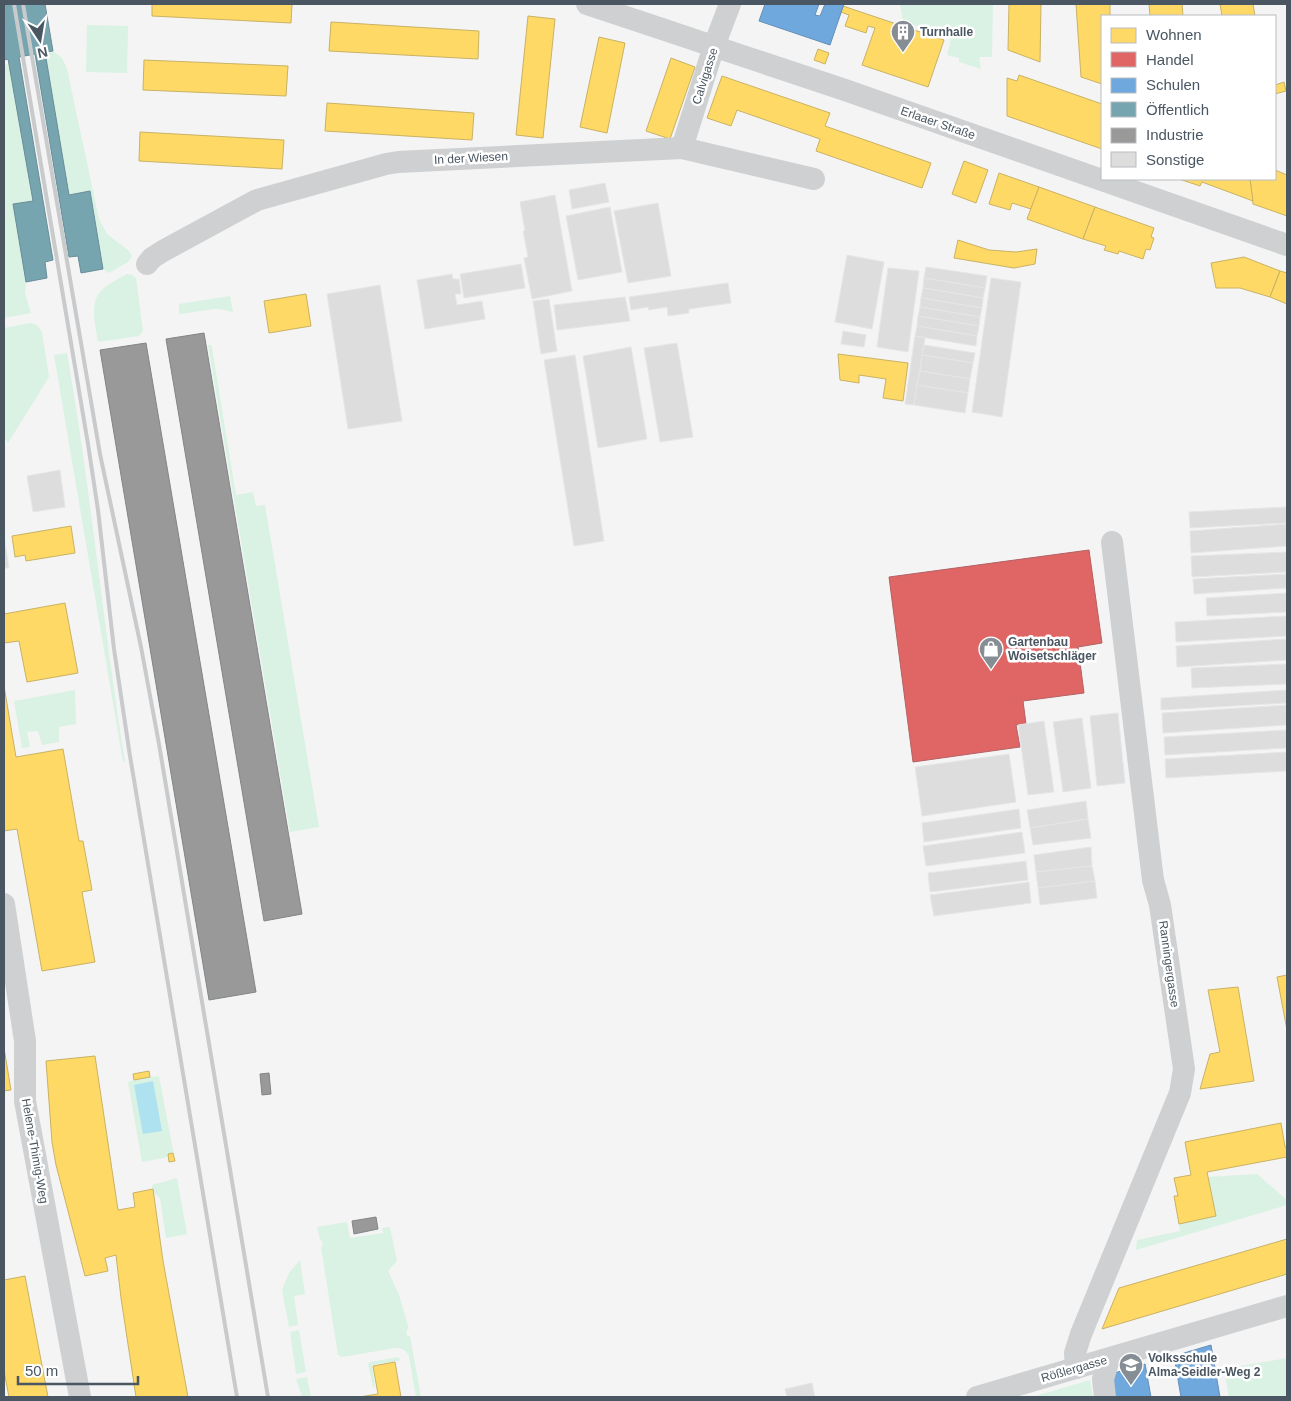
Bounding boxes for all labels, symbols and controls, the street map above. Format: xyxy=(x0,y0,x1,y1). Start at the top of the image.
north arrow xyxy=(15,15,65,65)
legend xyxy=(1101,15,1276,180)
building icon: Turnhalle xyxy=(890,19,916,53)
place label: Turnhalle xyxy=(920,25,973,39)
text: Wohnen xyxy=(1146,26,1202,43)
text: N xyxy=(36,44,49,62)
street label: Calvigasse xyxy=(689,46,721,106)
text: Handel xyxy=(1146,51,1194,68)
text: Schulen xyxy=(1146,76,1200,93)
text: Öffentlich xyxy=(1146,101,1209,118)
street label: Erlaaer Straße xyxy=(899,104,977,142)
text: Industrie xyxy=(1146,126,1204,143)
street label: In der Wiesen xyxy=(434,149,508,167)
text: Sonstige xyxy=(1146,151,1204,168)
place label: Gartenbau Woisetschläger xyxy=(1008,635,1097,663)
shop icon: Gartenbau Woisetschläger xyxy=(978,636,1004,670)
street label: Ranningergasse xyxy=(1156,920,1182,1009)
street label: Helene-Thimig-Weg xyxy=(19,1097,51,1205)
place label: Volksschule Alma-Seidler-Weg 2 xyxy=(1148,1351,1261,1379)
school or university icon: Volksschule Alma-Seidler-Weg 2 xyxy=(1118,1352,1144,1386)
street label: Rößlergasse xyxy=(1039,1353,1109,1385)
scale bar xyxy=(18,1354,138,1386)
text: 50 m xyxy=(25,1362,58,1379)

